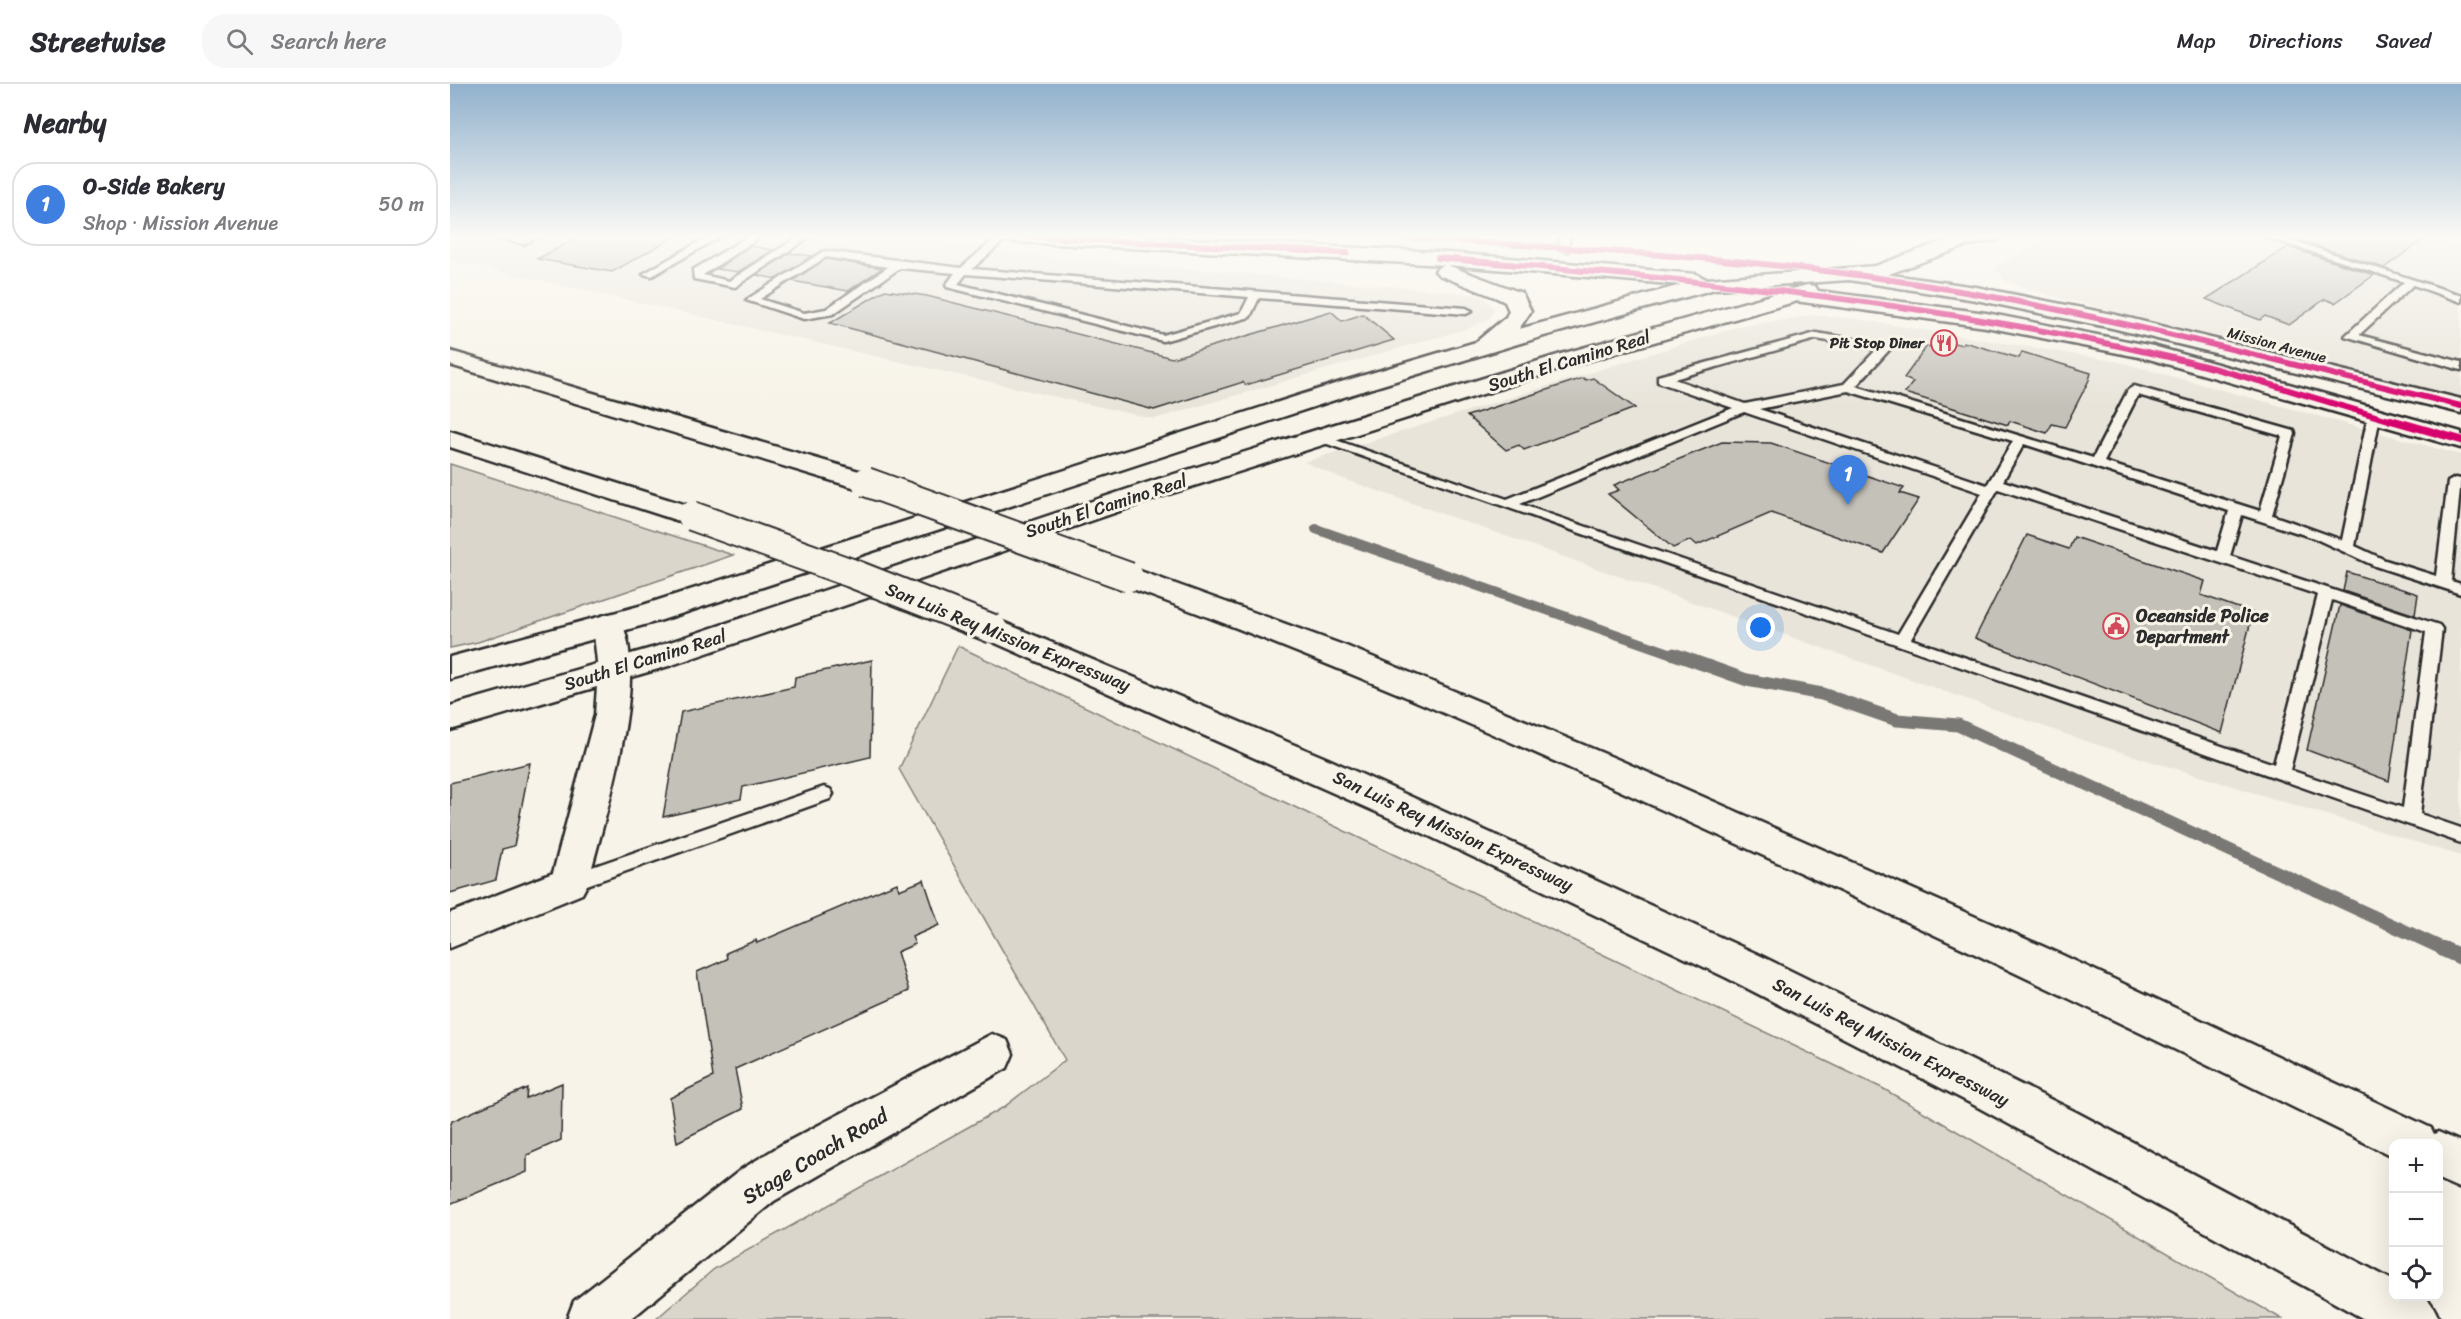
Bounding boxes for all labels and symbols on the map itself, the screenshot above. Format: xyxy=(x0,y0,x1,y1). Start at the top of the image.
street label: Mission Avenue xyxy=(2225,319,2329,371)
street label: South El Camino Real xyxy=(1484,321,1655,401)
restaurant icon: Pit Stop Diner xyxy=(1929,328,1959,358)
place label: Pit Stop Diner xyxy=(1830,330,1926,356)
pin: 1 xyxy=(1828,456,1868,505)
street label: South El Camino Real xyxy=(1021,464,1192,547)
street label: San Luis Rey Mission Expressway xyxy=(881,573,1136,701)
place label: Oceanside Police Department xyxy=(2136,600,2270,653)
public building icon: Oceanside Police Department xyxy=(2101,611,2131,641)
your location xyxy=(1746,613,1775,642)
street label: South El Camino Real xyxy=(560,620,731,700)
street label: San Luis Rey Mission Expressway xyxy=(1328,761,1579,901)
street label: San Luis Rey Mission Expressway xyxy=(1767,968,2016,1116)
street label: Stage Coach Road xyxy=(734,1096,897,1215)

